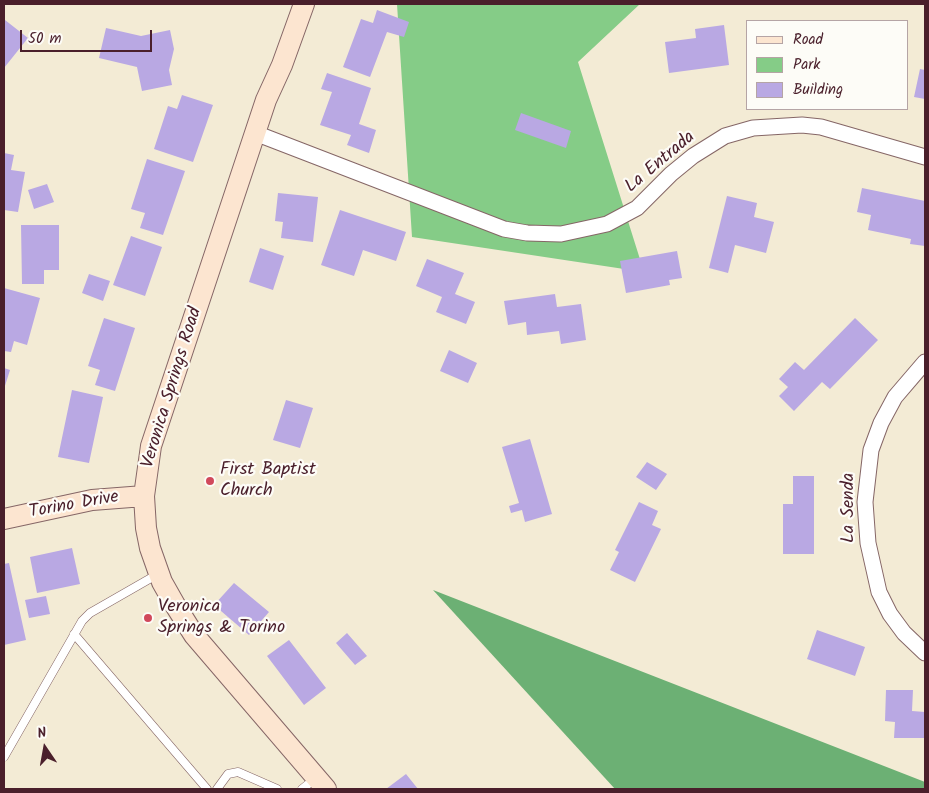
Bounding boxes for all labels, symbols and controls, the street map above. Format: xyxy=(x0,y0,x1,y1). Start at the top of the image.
scale bar xyxy=(22,20,155,52)
legend xyxy=(746,20,909,110)
text: 50 m xyxy=(28,27,62,51)
text: Road xyxy=(793,28,823,52)
text: Park xyxy=(793,53,820,77)
text: Building xyxy=(793,78,843,102)
street label: La Entrada xyxy=(622,128,700,198)
street label: Veronica Springs Road xyxy=(138,305,208,471)
place label: First Baptist Church xyxy=(220,460,316,502)
street label: La Senda xyxy=(839,473,861,543)
marker: First Baptist Church xyxy=(204,475,216,487)
street label: Torino Drive xyxy=(28,488,120,524)
place label: Veronica Springs & Torino xyxy=(158,597,285,640)
marker: Veronica Springs & Torino xyxy=(142,612,154,624)
text: N xyxy=(35,722,48,745)
north arrow xyxy=(20,723,70,773)

